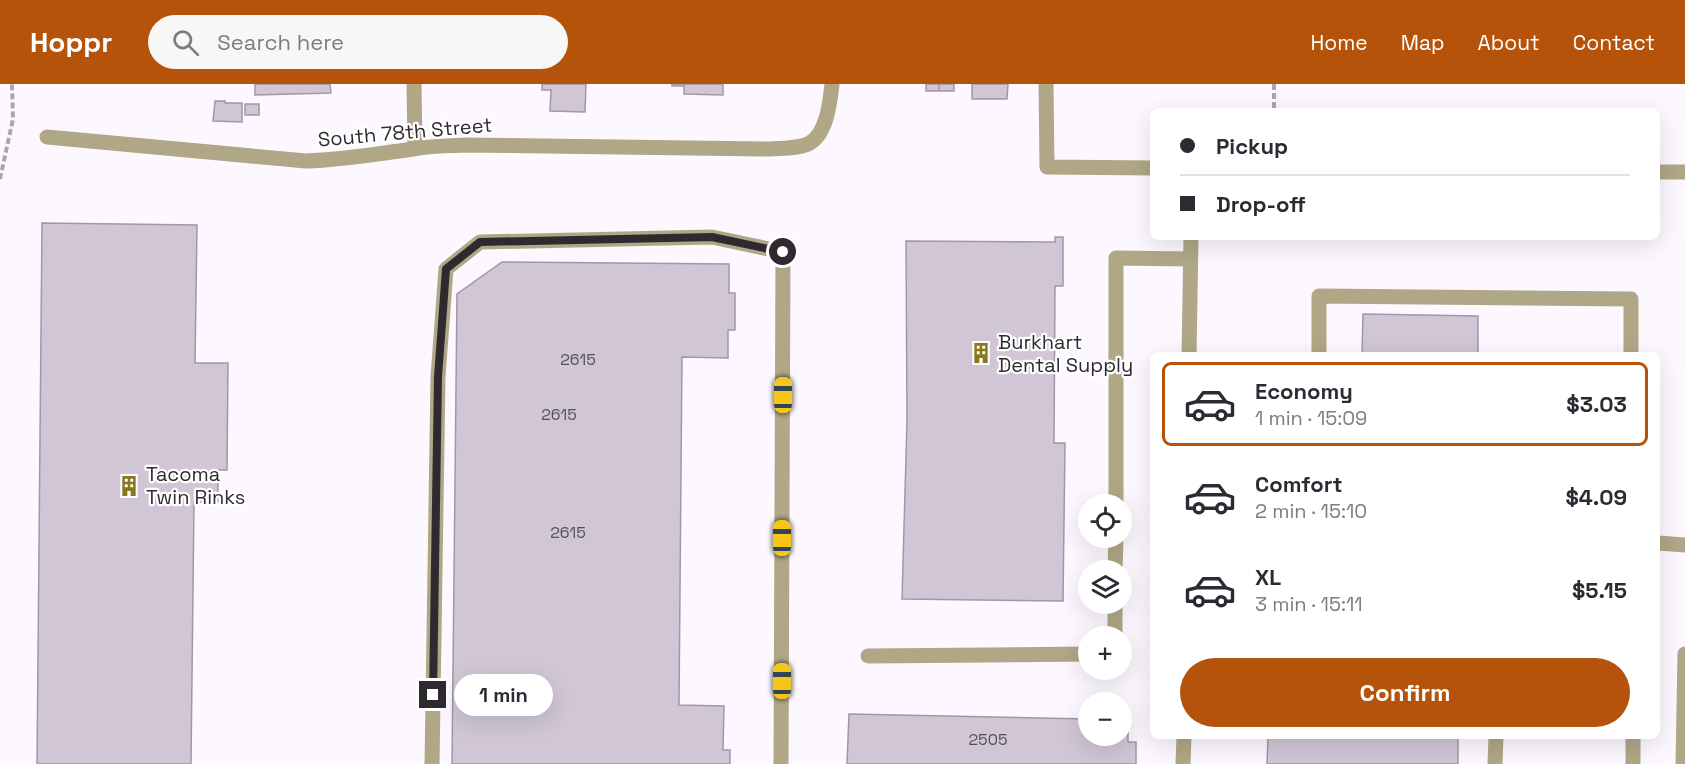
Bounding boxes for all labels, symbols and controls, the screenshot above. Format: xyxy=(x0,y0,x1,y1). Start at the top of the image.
search box xyxy=(148,15,568,69)
text: Hoppr xyxy=(30,24,112,60)
icon: search xyxy=(169,26,202,59)
text: Search here xyxy=(217,28,344,56)
text: Home xyxy=(1310,29,1368,56)
text: Map xyxy=(1401,29,1445,56)
text: About xyxy=(1478,29,1540,56)
text: Contact xyxy=(1573,29,1655,56)
street label: South 78th Street xyxy=(317,111,493,153)
text: Pickup xyxy=(1216,132,1288,160)
text: Drop-off xyxy=(1216,190,1306,218)
route start xyxy=(769,238,796,265)
place label: Burkhart Dental Supply xyxy=(998,329,1133,378)
building icon: Burkhart Dental Supply xyxy=(969,341,993,365)
house number: 2615 xyxy=(560,349,596,370)
car xyxy=(774,377,792,413)
icon: car xyxy=(1183,377,1237,431)
text: Economy xyxy=(1255,377,1353,405)
text: $3.03 xyxy=(1566,390,1627,418)
house number: 2615 xyxy=(541,404,577,425)
text: 1 min · 15:09 xyxy=(1255,405,1367,431)
place label: Tacoma Twin Rinks xyxy=(146,461,245,510)
icon: car xyxy=(1183,470,1237,524)
text: Comfort xyxy=(1255,470,1343,498)
building icon: Tacoma Twin Rinks xyxy=(117,474,141,498)
text: $4.09 xyxy=(1566,483,1627,511)
map controls xyxy=(1078,494,1132,746)
button: locate xyxy=(1078,494,1132,548)
text: 2 min · 15:10 xyxy=(1255,498,1367,524)
car xyxy=(773,520,791,556)
house number: 2615 xyxy=(550,522,586,543)
button: layers xyxy=(1078,560,1132,614)
icon: car xyxy=(1183,563,1237,617)
text: XL xyxy=(1255,563,1281,591)
text: $5.15 xyxy=(1572,576,1627,604)
text: 3 min · 15:11 xyxy=(1255,591,1363,617)
button: + xyxy=(1078,626,1132,680)
button: Confirm xyxy=(1180,658,1630,727)
car xyxy=(773,663,791,699)
callout: 1 min xyxy=(454,674,553,716)
route end xyxy=(419,681,446,708)
text: 1 min xyxy=(479,682,528,708)
button: − xyxy=(1078,692,1132,746)
house number: 2505 xyxy=(968,729,1008,750)

